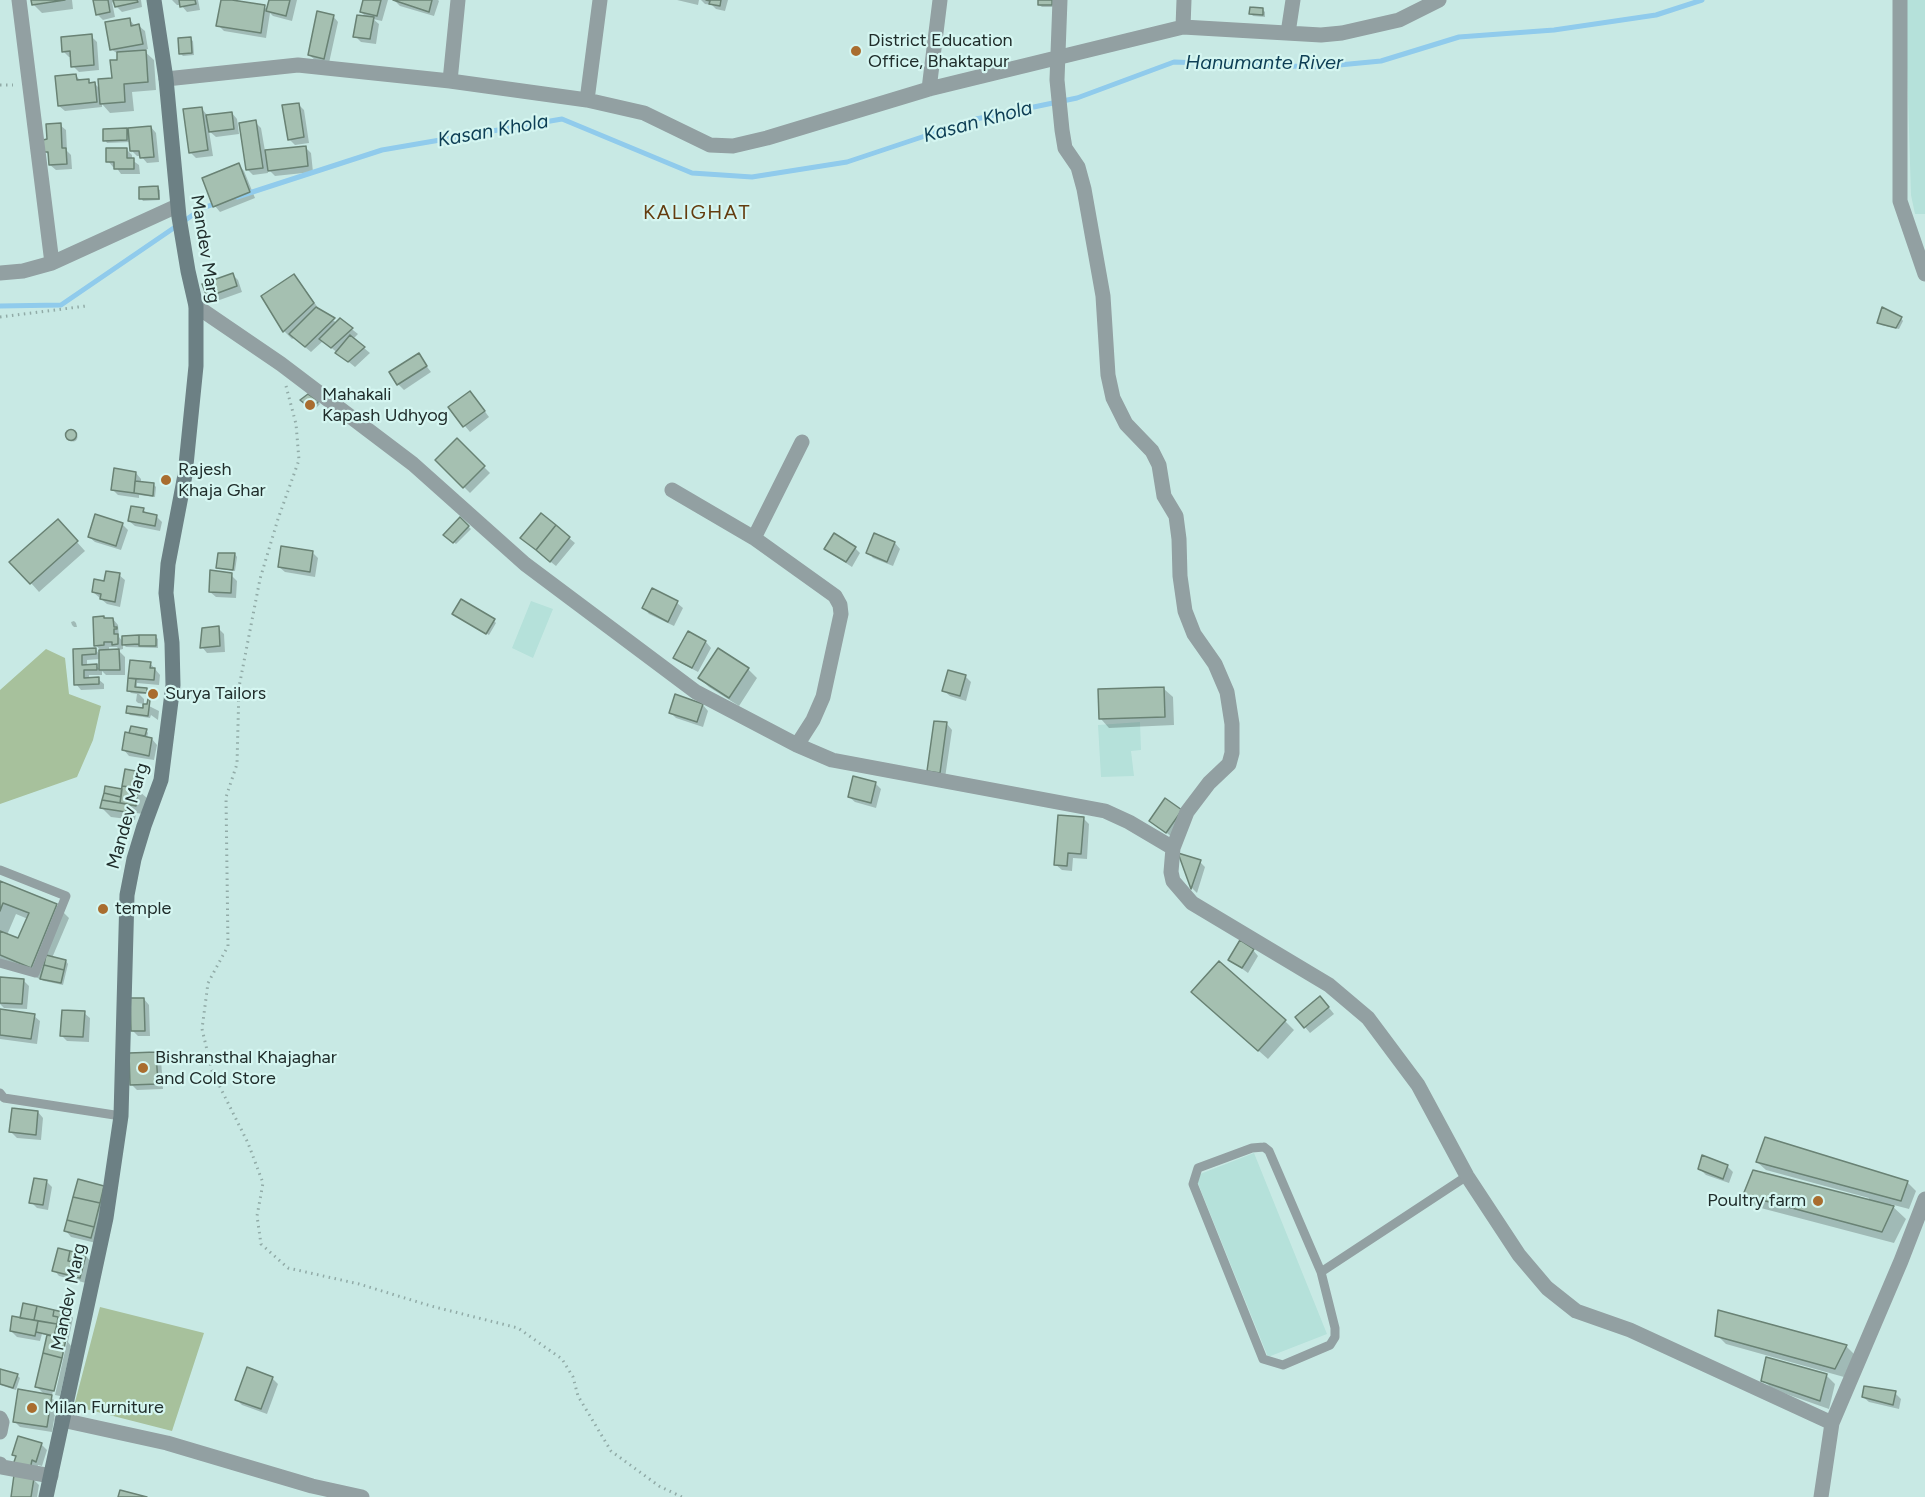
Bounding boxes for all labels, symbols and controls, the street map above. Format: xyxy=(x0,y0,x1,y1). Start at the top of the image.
place label: District Education Office, Bhaktapur xyxy=(868,30,1013,72)
marker: District Education Office, Bhaktapur xyxy=(849,44,863,58)
water label: Hanumante River xyxy=(1185,51,1343,75)
water label: Kasan Khola xyxy=(921,96,1035,148)
water label: Kasan Khola xyxy=(436,109,550,153)
street label: Mandev Marg xyxy=(186,193,224,305)
district label: KALIGHAT xyxy=(643,201,751,225)
place label: Mahakali Kapash Udhyog xyxy=(322,384,448,426)
marker: Mahakali Kapash Udhyog xyxy=(303,398,317,412)
place label: Rajesh Khaja Ghar xyxy=(178,459,266,502)
marker: Rajesh Khaja Ghar xyxy=(159,473,173,487)
place label: Surya Tailors xyxy=(165,683,266,705)
marker: Surya Tailors xyxy=(146,687,160,701)
street label: Mandev Marg xyxy=(103,760,153,872)
place label: temple xyxy=(115,898,171,920)
marker: temple xyxy=(96,902,110,916)
place label: Bishransthal Khajaghar and Cold Store xyxy=(155,1047,337,1090)
marker: Bishransthal Khajaghar and Cold Store xyxy=(136,1061,150,1075)
place label: Poultry farm xyxy=(1707,1190,1806,1212)
marker: Poultry farm xyxy=(1811,1194,1825,1208)
street label: Mandev Marg xyxy=(47,1241,91,1353)
place label: Milan Furniture xyxy=(44,1397,164,1419)
marker: Milan Furniture xyxy=(25,1401,39,1415)

